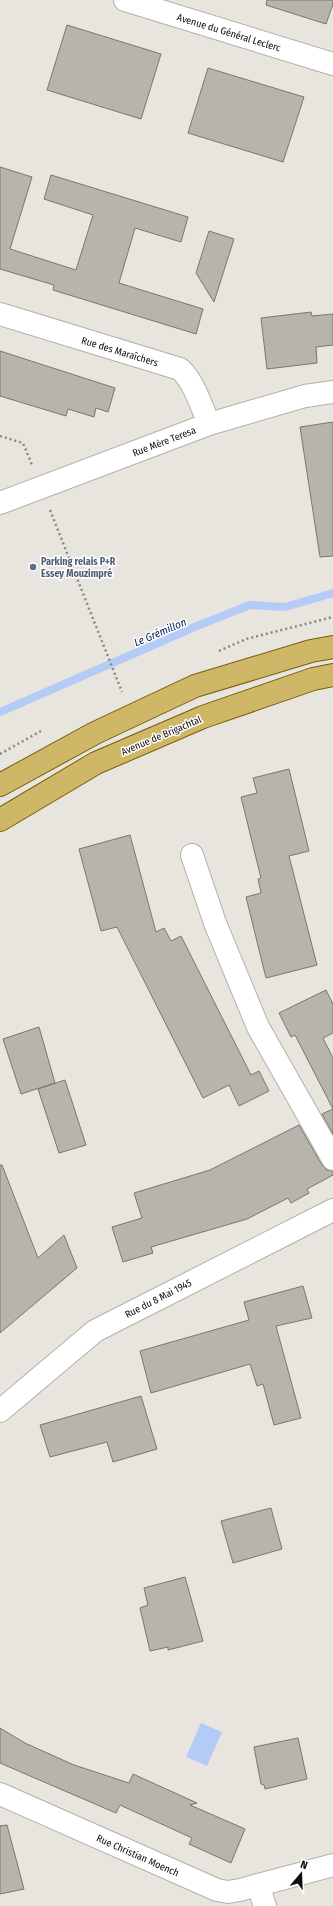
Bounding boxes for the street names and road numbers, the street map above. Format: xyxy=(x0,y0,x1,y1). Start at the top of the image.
street label: Avenue du Général Leclerc xyxy=(175,11,283,55)
street label: Rue des Maraîchers xyxy=(80,335,160,369)
street label: Rue Mère Teresa xyxy=(131,424,198,460)
street label: Avenue de Brigachtal xyxy=(119,713,204,758)
street label: Rue du 8 Mai 1945 xyxy=(123,1277,194,1321)
street label: Rue Christian Moench xyxy=(95,1832,181,1879)

